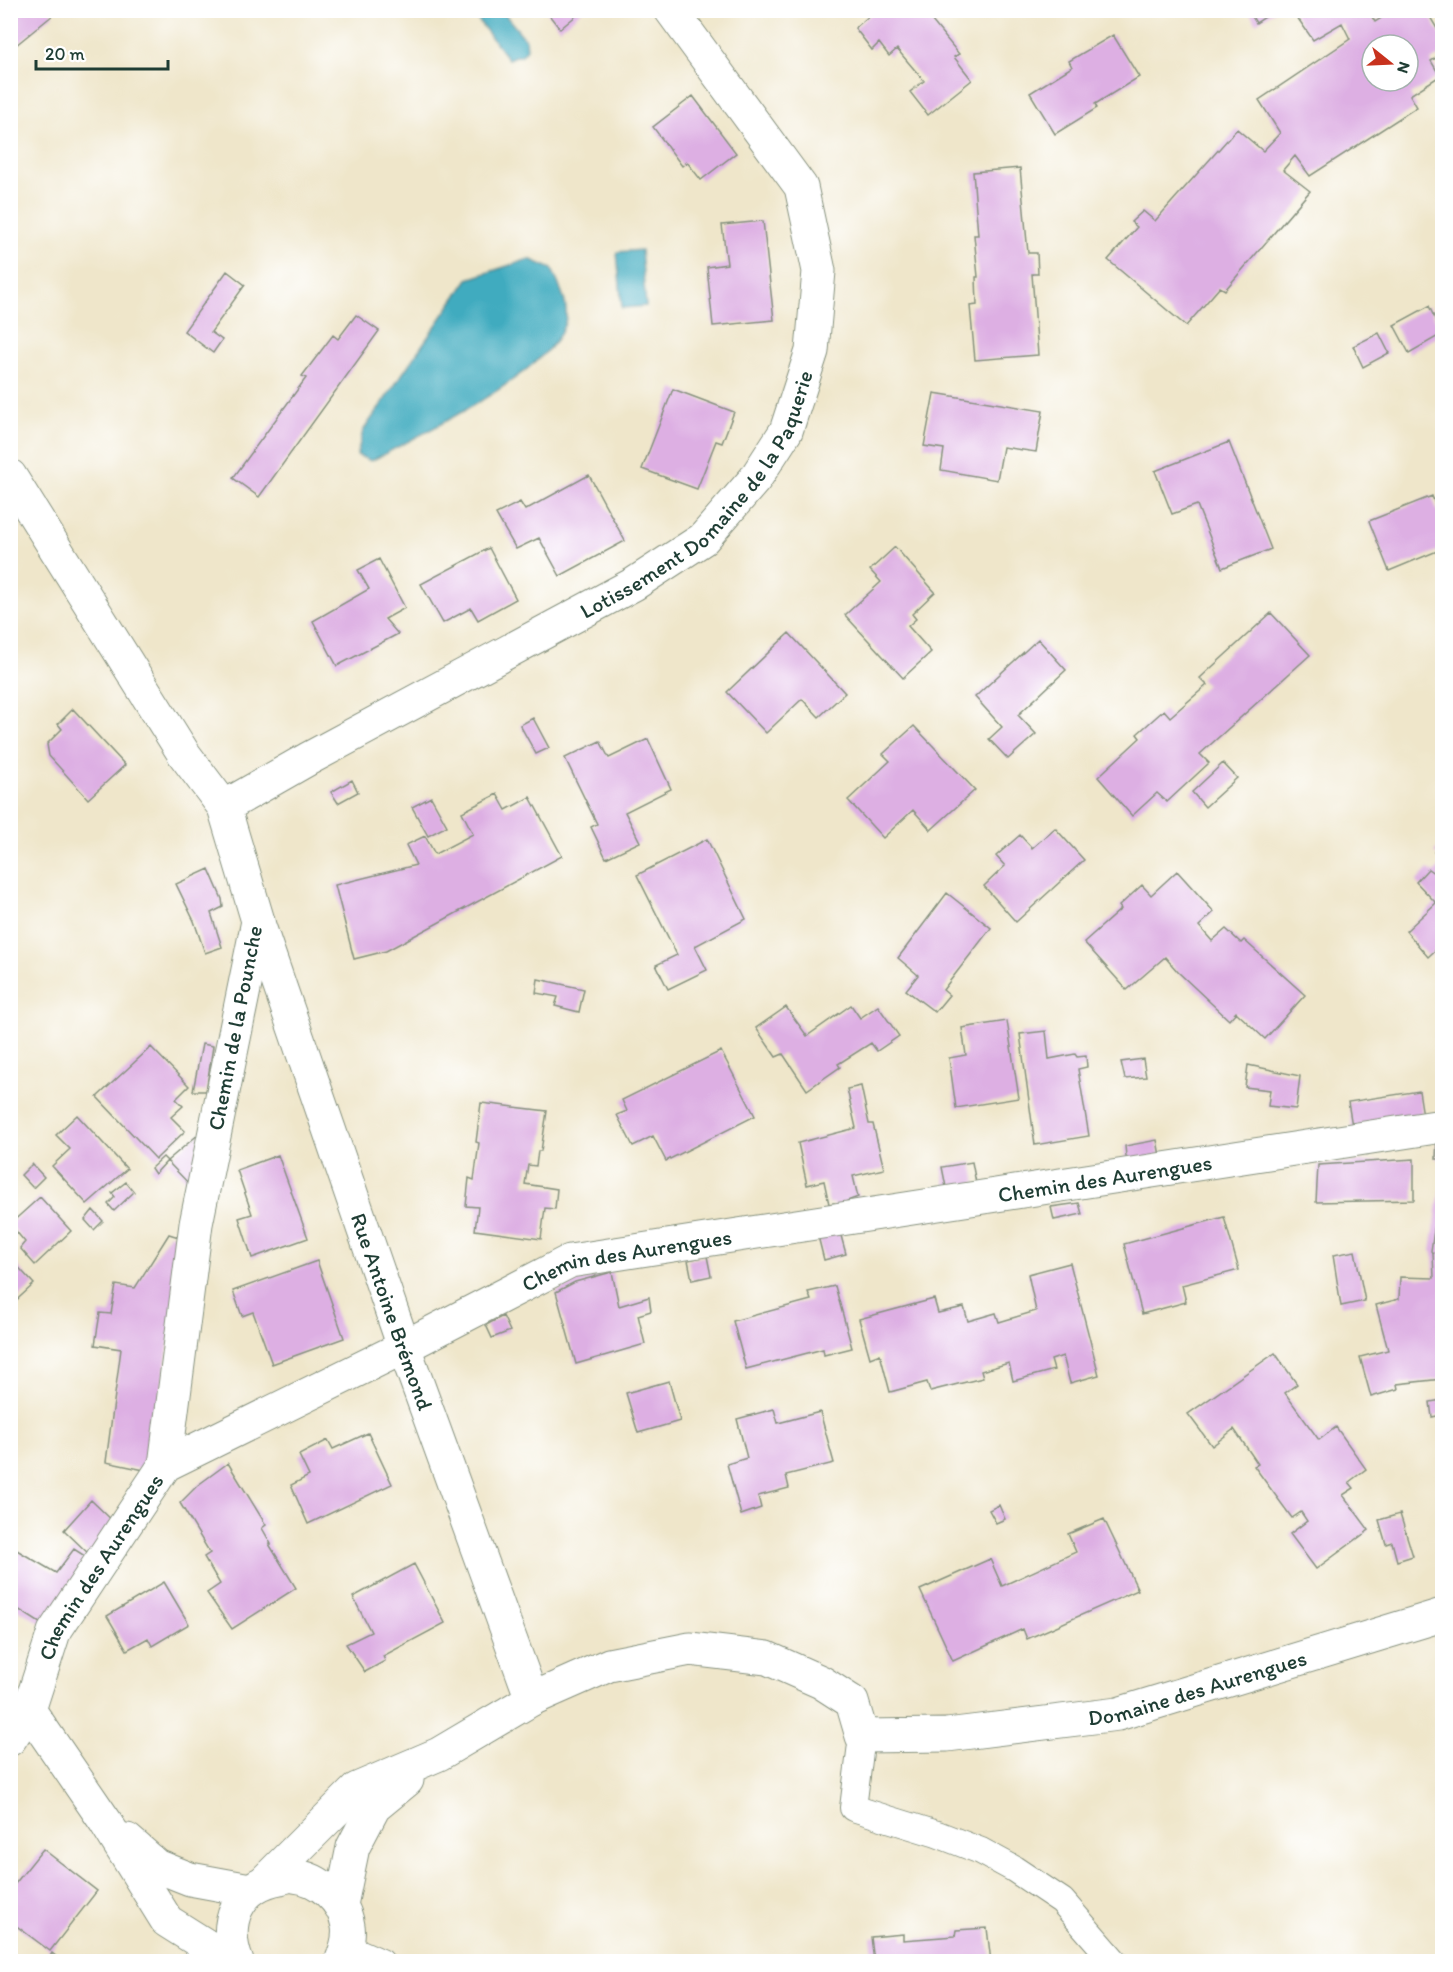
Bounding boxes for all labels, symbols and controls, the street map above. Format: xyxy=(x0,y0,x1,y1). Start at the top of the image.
scale bar xyxy=(36,33,168,71)
north arrow xyxy=(1360,33,1420,93)
text: 20 m xyxy=(45,43,85,65)
text: N xyxy=(1393,59,1414,76)
street label: Lotissement Domaine de la Paquerie xyxy=(575,367,818,624)
street label: Chemin de la Pounche xyxy=(202,923,268,1133)
street label: Chemin des Aurengues xyxy=(996,1148,1214,1208)
street label: Rue Antoine Brémond xyxy=(345,1209,439,1414)
street label: Chemin des Aurengues xyxy=(517,1223,734,1297)
street label: Chemin des Aurengues xyxy=(32,1468,169,1663)
street label: Domaine des Aurengues xyxy=(1086,1644,1310,1731)

